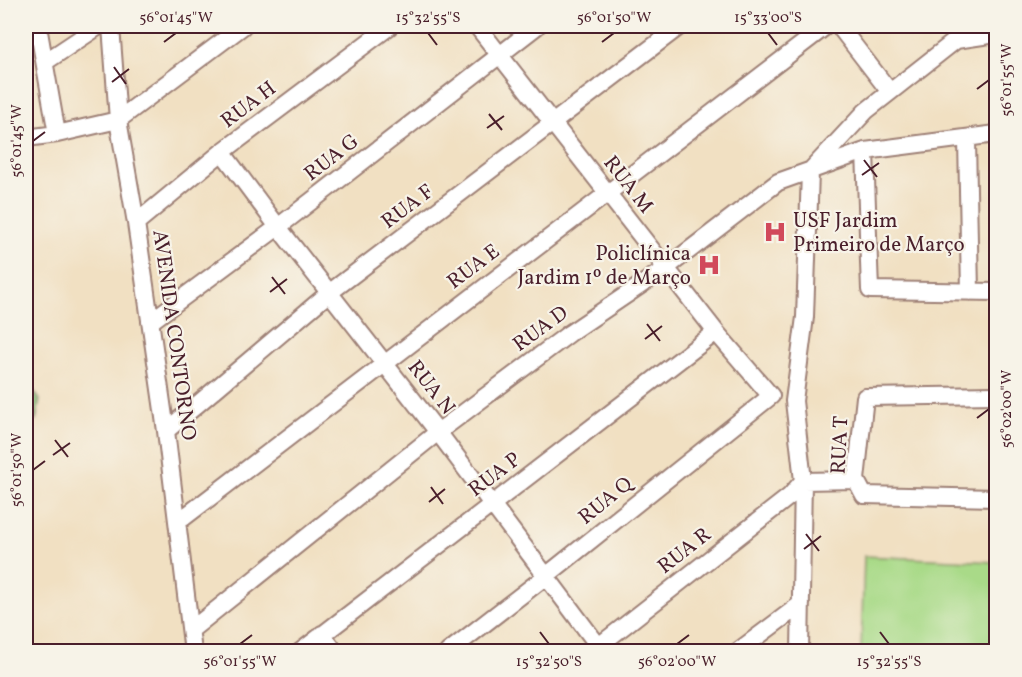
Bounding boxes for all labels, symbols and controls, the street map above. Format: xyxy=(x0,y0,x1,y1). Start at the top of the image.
text: 56°01'45"W xyxy=(139,8,213,29)
text: 15°32'55"S xyxy=(395,8,461,29)
text: 56°01'50"W xyxy=(577,8,651,29)
text: 15°33'00"S xyxy=(734,8,802,29)
text: 56°01'55"W xyxy=(997,43,1018,117)
street label: RUA H xyxy=(215,75,283,136)
text: 56°01'45"W xyxy=(7,104,28,178)
street label: RUA G xyxy=(299,128,365,189)
street label: RUA M xyxy=(596,150,660,220)
street label: RUA F xyxy=(376,178,440,236)
place label: USF Jardim Primeiro de Março xyxy=(793,207,965,260)
hospital icon: USF Jardim Primeiro de Março xyxy=(762,219,788,245)
street label: AVENIDA CONTORNO xyxy=(144,228,203,442)
street label: RUA E xyxy=(441,238,506,297)
place label: Policlínica Jardim 1º de Março xyxy=(517,240,691,293)
hospital icon: Policlínica Jardim 1º de Março xyxy=(696,252,722,278)
street label: RUA D xyxy=(507,299,574,359)
street label: RUA N xyxy=(400,354,461,421)
text: 56°02'00"W xyxy=(997,370,1018,448)
street label: RUA T xyxy=(824,415,857,475)
text: 56°01'50"W xyxy=(7,433,28,507)
street label: RUA P xyxy=(463,446,527,504)
street label: RUA Q xyxy=(573,469,640,532)
street label: RUA R xyxy=(652,521,718,581)
text: 56°01'55"W xyxy=(203,652,277,673)
text: 15°32'50"S xyxy=(516,652,582,673)
text: 56°02'00"W xyxy=(638,652,716,673)
text: 15°32'55"S xyxy=(856,652,922,673)

